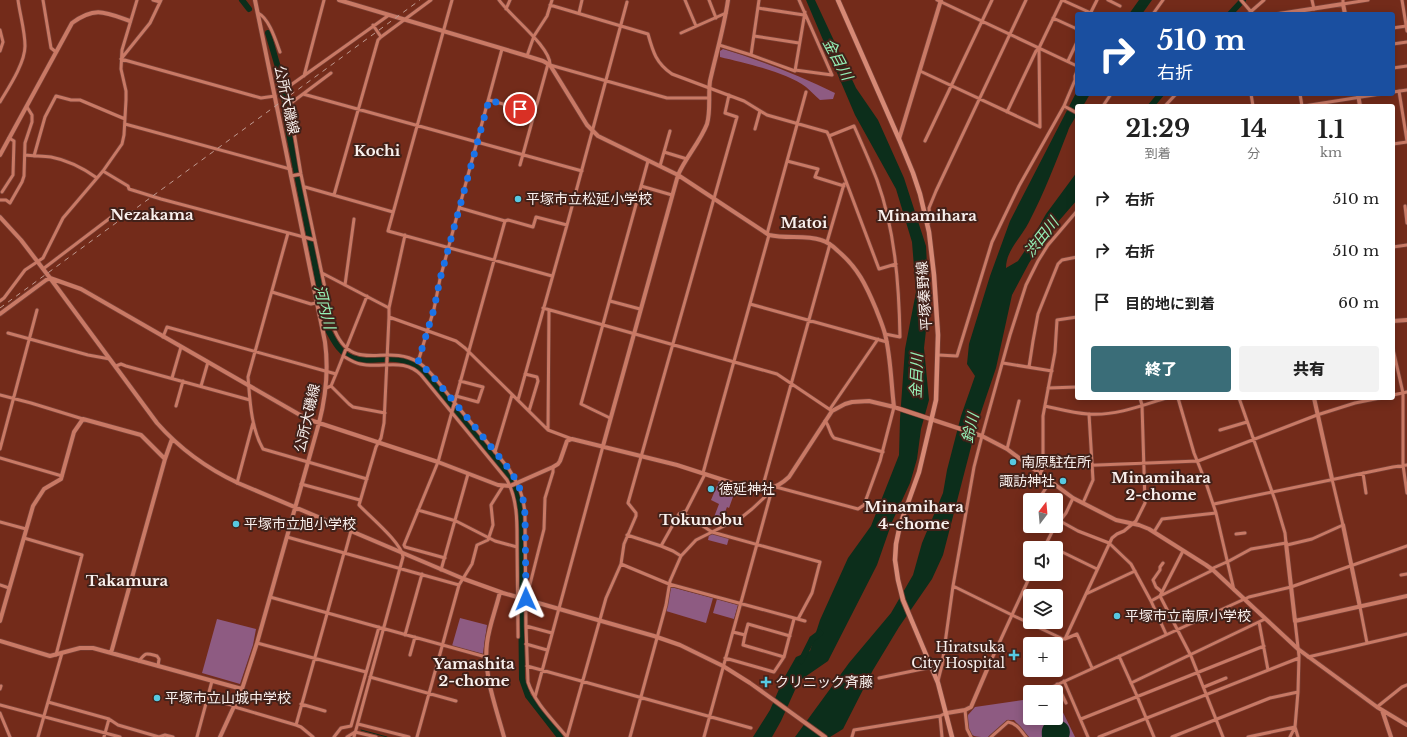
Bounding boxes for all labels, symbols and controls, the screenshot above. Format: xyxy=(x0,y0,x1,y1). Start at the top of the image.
text: 510 m xyxy=(1157,23,1245,58)
icon: right xyxy=(1091,28,1143,80)
water label: 金目川 xyxy=(819,35,858,85)
text: 右折 xyxy=(1157,62,1193,84)
street label: 公所大磯線 xyxy=(271,64,303,136)
pin xyxy=(503,92,537,126)
icon: arrive xyxy=(509,98,531,120)
text: 21:29 xyxy=(1125,114,1190,143)
text: 14 xyxy=(1241,114,1267,143)
text: 1.1 xyxy=(1317,115,1345,144)
district label: Kochi xyxy=(354,141,401,160)
text: km xyxy=(1320,144,1342,161)
text: 到着 xyxy=(1145,145,1171,162)
text: 分 xyxy=(1247,145,1260,162)
icon: right xyxy=(1091,187,1113,209)
text: 510 m xyxy=(1333,189,1379,208)
place label: 平塚市立松延小学校 xyxy=(526,190,652,208)
text: 右折 xyxy=(1125,190,1155,209)
marker: 平塚市立松延小学校 xyxy=(513,194,523,204)
district label: Nezakama xyxy=(110,205,194,224)
district label: Minamihara xyxy=(877,206,977,225)
water label: 渋田川 xyxy=(1020,212,1064,261)
district label: Matoi xyxy=(781,213,828,232)
icon: right xyxy=(1091,239,1113,261)
text: 510 m xyxy=(1333,241,1379,260)
text: 右折 xyxy=(1125,242,1155,261)
street label: 平塚秦野線 xyxy=(913,260,935,332)
water label: 河内川 xyxy=(310,283,340,333)
icon: arrive xyxy=(1091,291,1113,313)
text: 60 m xyxy=(1338,293,1379,312)
text: 目的地に到着 xyxy=(1125,294,1215,313)
button: 終了 xyxy=(1091,346,1231,392)
button: 共有 xyxy=(1239,346,1379,392)
water label: 金目川 xyxy=(906,351,926,399)
street label: 公所大磯線 xyxy=(290,382,324,454)
water label: 鈴川 xyxy=(957,409,983,445)
place label: 南原駐在所 xyxy=(1021,453,1091,471)
marker: 南原駐在所 xyxy=(1008,457,1018,467)
district label: Minamihara 2-chome xyxy=(1111,468,1211,504)
place label: 諏訪神社 xyxy=(999,472,1055,490)
marker: 諏訪神社 xyxy=(1058,476,1068,486)
place label: 徳延神社 xyxy=(719,480,775,498)
marker: 徳延神社 xyxy=(706,484,716,494)
north arrow xyxy=(1023,493,1063,533)
map controls xyxy=(1023,493,1063,725)
district label: Minamihara 4-chome xyxy=(864,497,964,533)
district label: Tokunobu xyxy=(659,510,743,529)
place label: 平塚市立旭小学校 xyxy=(244,515,356,533)
marker: 平塚市立旭小学校 xyxy=(231,519,241,529)
button: sound xyxy=(1023,541,1063,581)
district label: Takamura xyxy=(86,571,169,590)
position arrow xyxy=(505,578,547,620)
button: layers xyxy=(1023,589,1063,629)
place label: 平塚市立南原小学校 xyxy=(1125,607,1251,625)
marker: 平塚市立南原小学校 xyxy=(1112,611,1122,621)
button: + xyxy=(1023,637,1063,677)
place label: Hiratsuka City Hospital xyxy=(911,638,1005,672)
marker: Hiratsuka City Hospital xyxy=(1008,649,1020,661)
district label: Yamashita 2-chome xyxy=(432,654,515,690)
place label: クリニック斉藤 xyxy=(775,673,873,691)
marker: クリニック斉藤 xyxy=(760,676,772,688)
button: − xyxy=(1023,685,1063,725)
place label: 平塚市立山城中学校 xyxy=(165,689,291,707)
marker: 平塚市立山城中学校 xyxy=(152,693,162,703)

